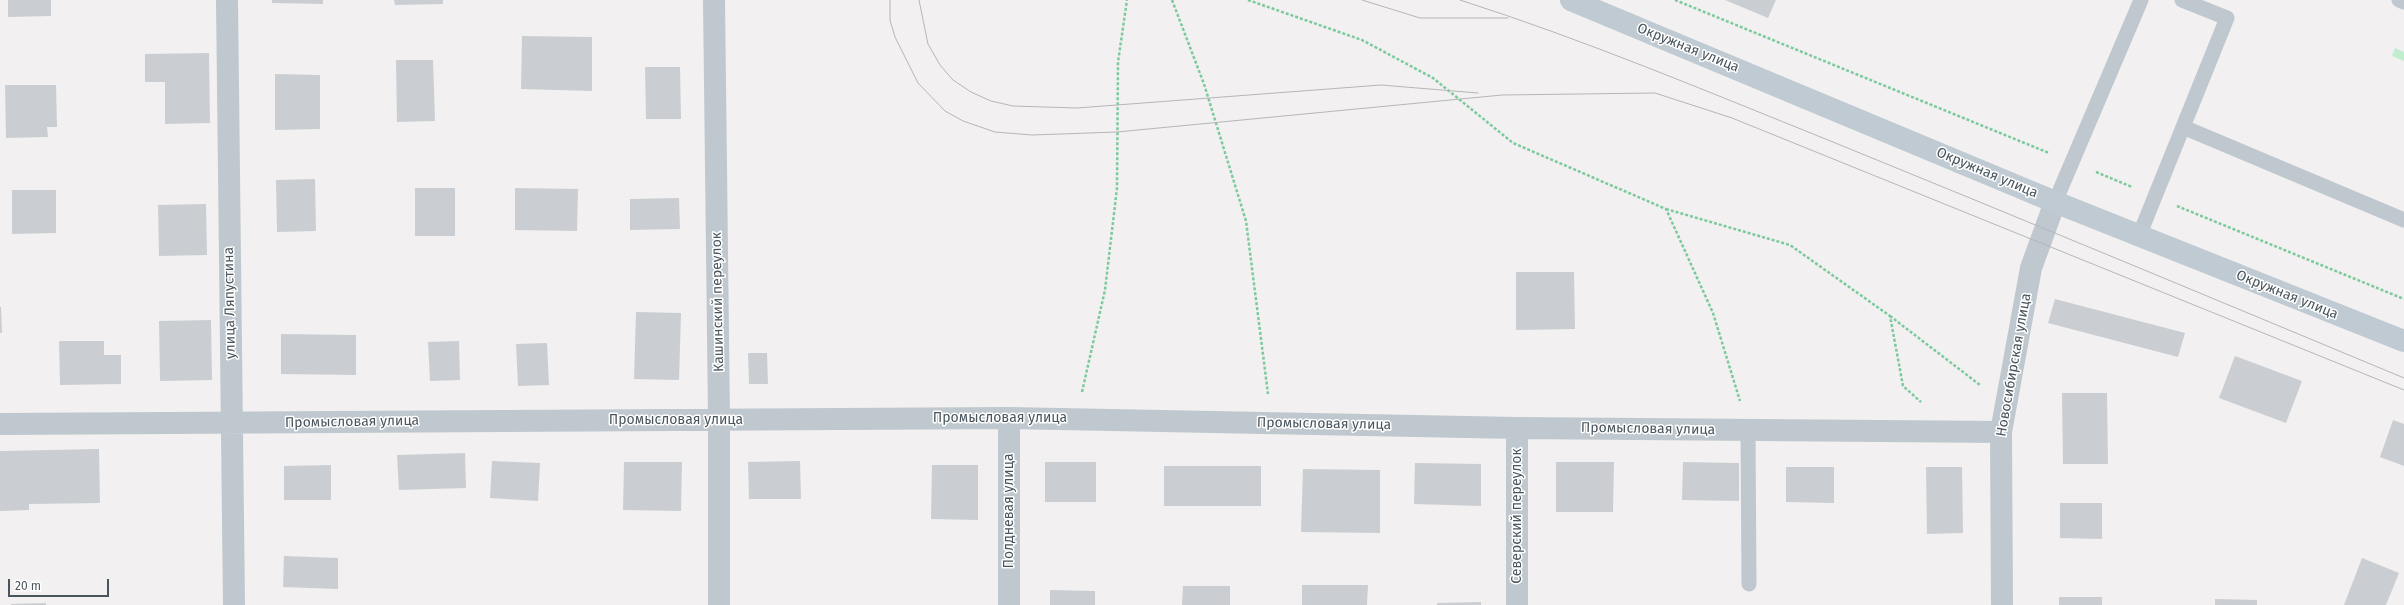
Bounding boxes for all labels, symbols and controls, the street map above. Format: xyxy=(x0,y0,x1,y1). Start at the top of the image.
street label: Окружная улица xyxy=(1635,20,1741,76)
street label: Окружная улица xyxy=(1934,144,2040,202)
street label: Кашинский переулок xyxy=(708,232,728,372)
street label: улица Ляпустина xyxy=(221,247,239,359)
street label: Окружная улица xyxy=(2234,267,2340,323)
street label: Новосибирская улица xyxy=(1993,292,2035,438)
street label: Промысловая улица xyxy=(933,410,1067,426)
street label: Промысловая улица xyxy=(285,412,419,432)
street label: Промысловая улица xyxy=(609,412,743,428)
street label: Промысловая улица xyxy=(1257,414,1391,434)
street label: Промысловая улица xyxy=(1581,419,1715,439)
street label: Северский переулок xyxy=(1509,448,1525,584)
street label: Полдневая улица xyxy=(1001,453,1017,569)
scale bar xyxy=(10,571,111,597)
text: 20 m xyxy=(15,579,41,593)

